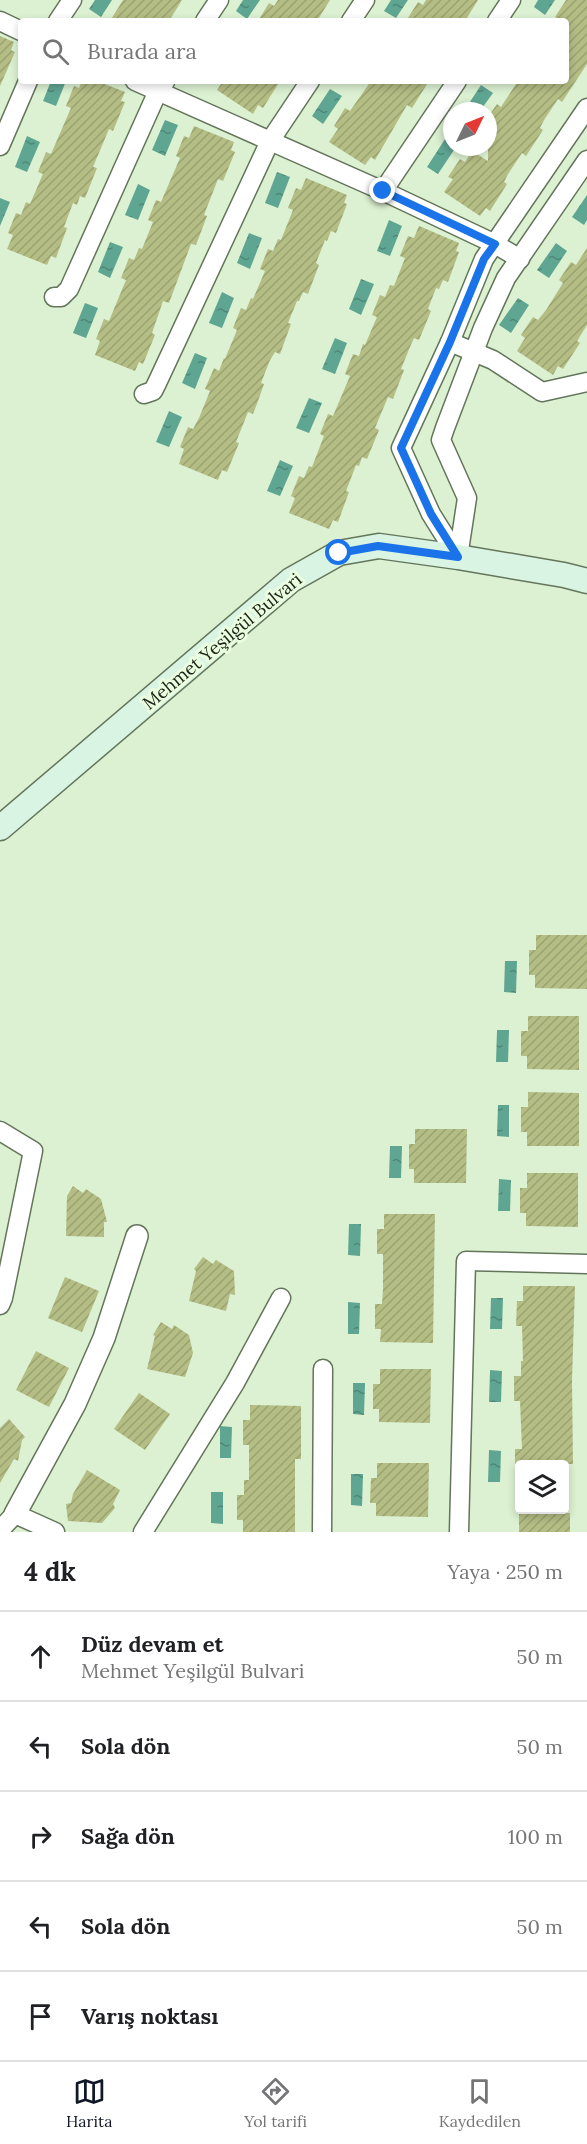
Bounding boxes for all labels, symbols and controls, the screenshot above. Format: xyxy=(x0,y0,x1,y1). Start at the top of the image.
search box xyxy=(18,18,569,84)
icon: search xyxy=(39,35,72,68)
text: Burada ara xyxy=(87,37,197,65)
north arrow xyxy=(443,102,497,156)
route end xyxy=(369,177,395,203)
route start xyxy=(325,539,351,565)
street label: Mehmet Yeşilgül Bulvari xyxy=(138,568,306,714)
map controls xyxy=(515,1460,569,1514)
button: layers xyxy=(515,1460,569,1514)
text: 4 dk xyxy=(24,1555,76,1588)
text: Yaya · 250 m xyxy=(448,1559,563,1584)
text: Düz devam et xyxy=(81,1630,224,1658)
icon: ahead xyxy=(24,1640,57,1673)
text: 50 m xyxy=(517,1644,563,1669)
text: Mehmet Yeşilgül Bulvari xyxy=(81,1658,304,1683)
icon: left xyxy=(24,1730,57,1763)
text: Sola dön xyxy=(81,1732,170,1760)
text: 50 m xyxy=(517,1734,563,1759)
icon: right xyxy=(24,1820,57,1853)
text: Sağa dön xyxy=(81,1822,175,1850)
text: 100 m xyxy=(508,1824,563,1849)
icon: left xyxy=(24,1910,57,1943)
text: Sola dön xyxy=(81,1912,170,1940)
text: 50 m xyxy=(517,1914,563,1939)
icon: arrive xyxy=(24,2000,57,2033)
text: Varış noktası xyxy=(81,2002,218,2030)
tab: Harita xyxy=(66,2075,112,2131)
tab: Yol tarifi xyxy=(244,2075,307,2131)
tab: Kaydedilen xyxy=(439,2075,521,2131)

